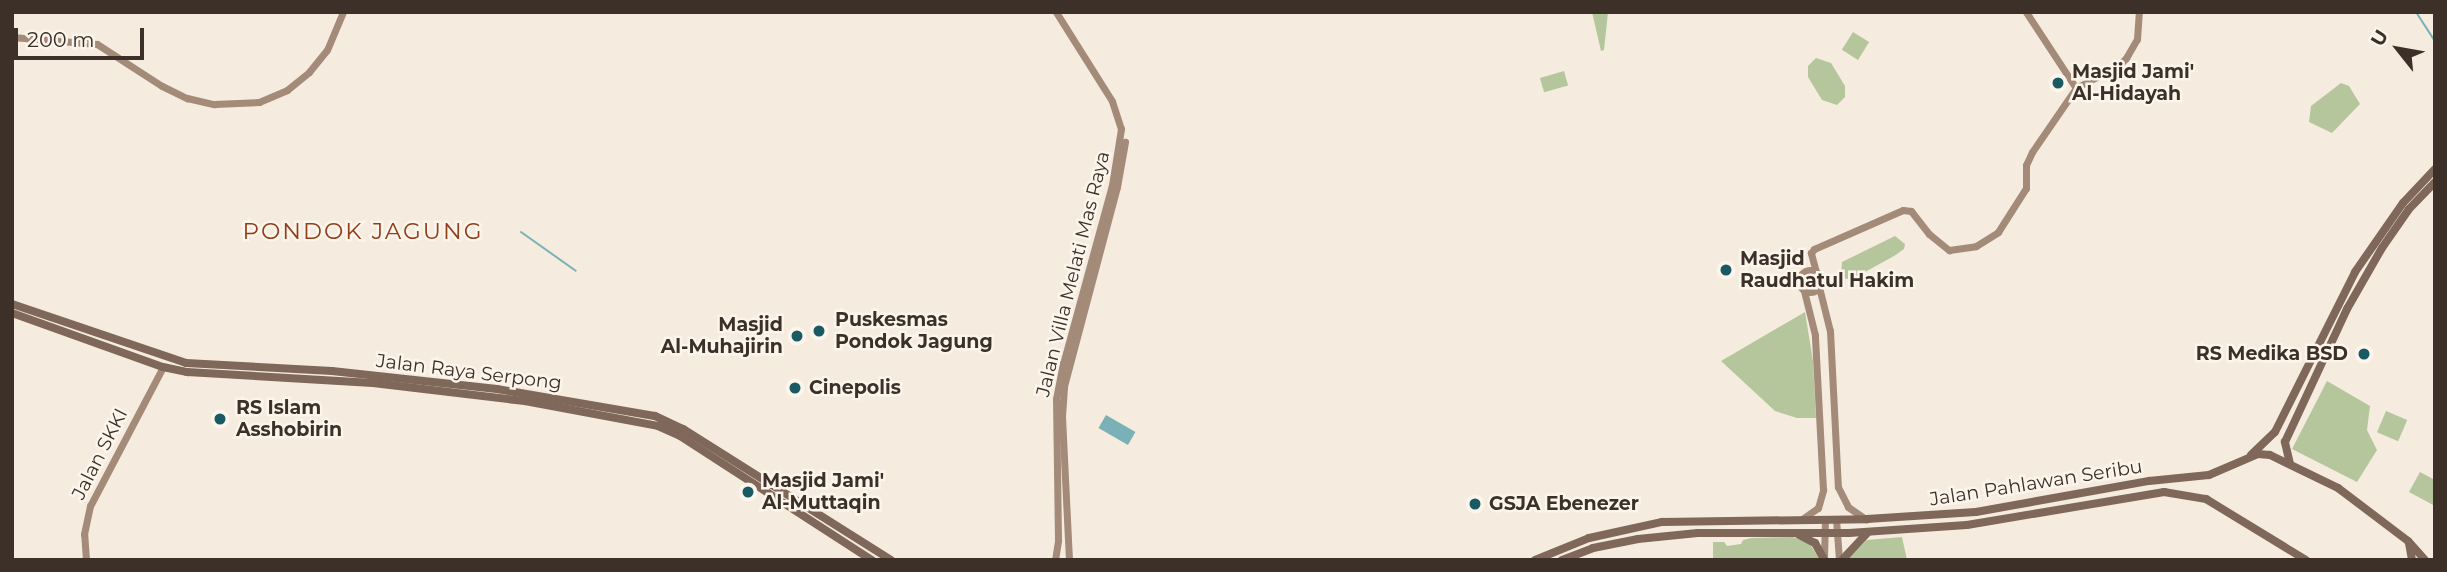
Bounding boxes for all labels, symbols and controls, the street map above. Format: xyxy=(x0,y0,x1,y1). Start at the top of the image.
scale bar xyxy=(18,14,147,58)
north arrow xyxy=(2363,14,2433,84)
text: U xyxy=(2366,26,2393,50)
text: 200 m xyxy=(27,27,94,52)
place label: Masjid Jami' Al-Hidayah xyxy=(2072,61,2194,105)
marker: Masjid Jami' Al-Hidayah xyxy=(2050,75,2066,91)
street label: Jalan Villa Melati Mas Raya xyxy=(1031,149,1115,399)
district label: PONDOK JAGUNG xyxy=(244,217,482,245)
place label: Masjid Raudhatul Hakim xyxy=(1740,248,1914,292)
marker: Masjid Raudhatul Hakim xyxy=(1718,262,1734,278)
place label: Puskesmas Pondok Jagung xyxy=(835,309,993,353)
place label: Masjid Al-Muhajirin xyxy=(661,314,783,358)
marker: Puskesmas Pondok Jagung xyxy=(809,321,829,341)
marker: Masjid Al-Muhajirin xyxy=(789,328,805,344)
place label: RS Medika BSD xyxy=(2196,343,2348,365)
marker: RS Medika BSD xyxy=(2354,344,2374,364)
street label: Jalan Raya Serpong xyxy=(375,349,563,395)
place label: Cinepolis xyxy=(809,377,901,399)
marker: Cinepolis xyxy=(787,380,803,396)
place label: RS Islam Asshobirin xyxy=(236,397,342,441)
street label: Jalan SKKI xyxy=(67,405,133,503)
marker: RS Islam Asshobirin xyxy=(210,409,230,429)
street label: Jalan Pahlawan Seribu xyxy=(1928,455,2144,511)
place label: Masjid Jami' Al-Muttaqin xyxy=(762,470,884,514)
marker: Masjid Jami' Al-Muttaqin xyxy=(740,484,756,500)
place label: GSJA Ebenezer xyxy=(1489,493,1639,515)
marker: GSJA Ebenezer xyxy=(1467,496,1483,512)

